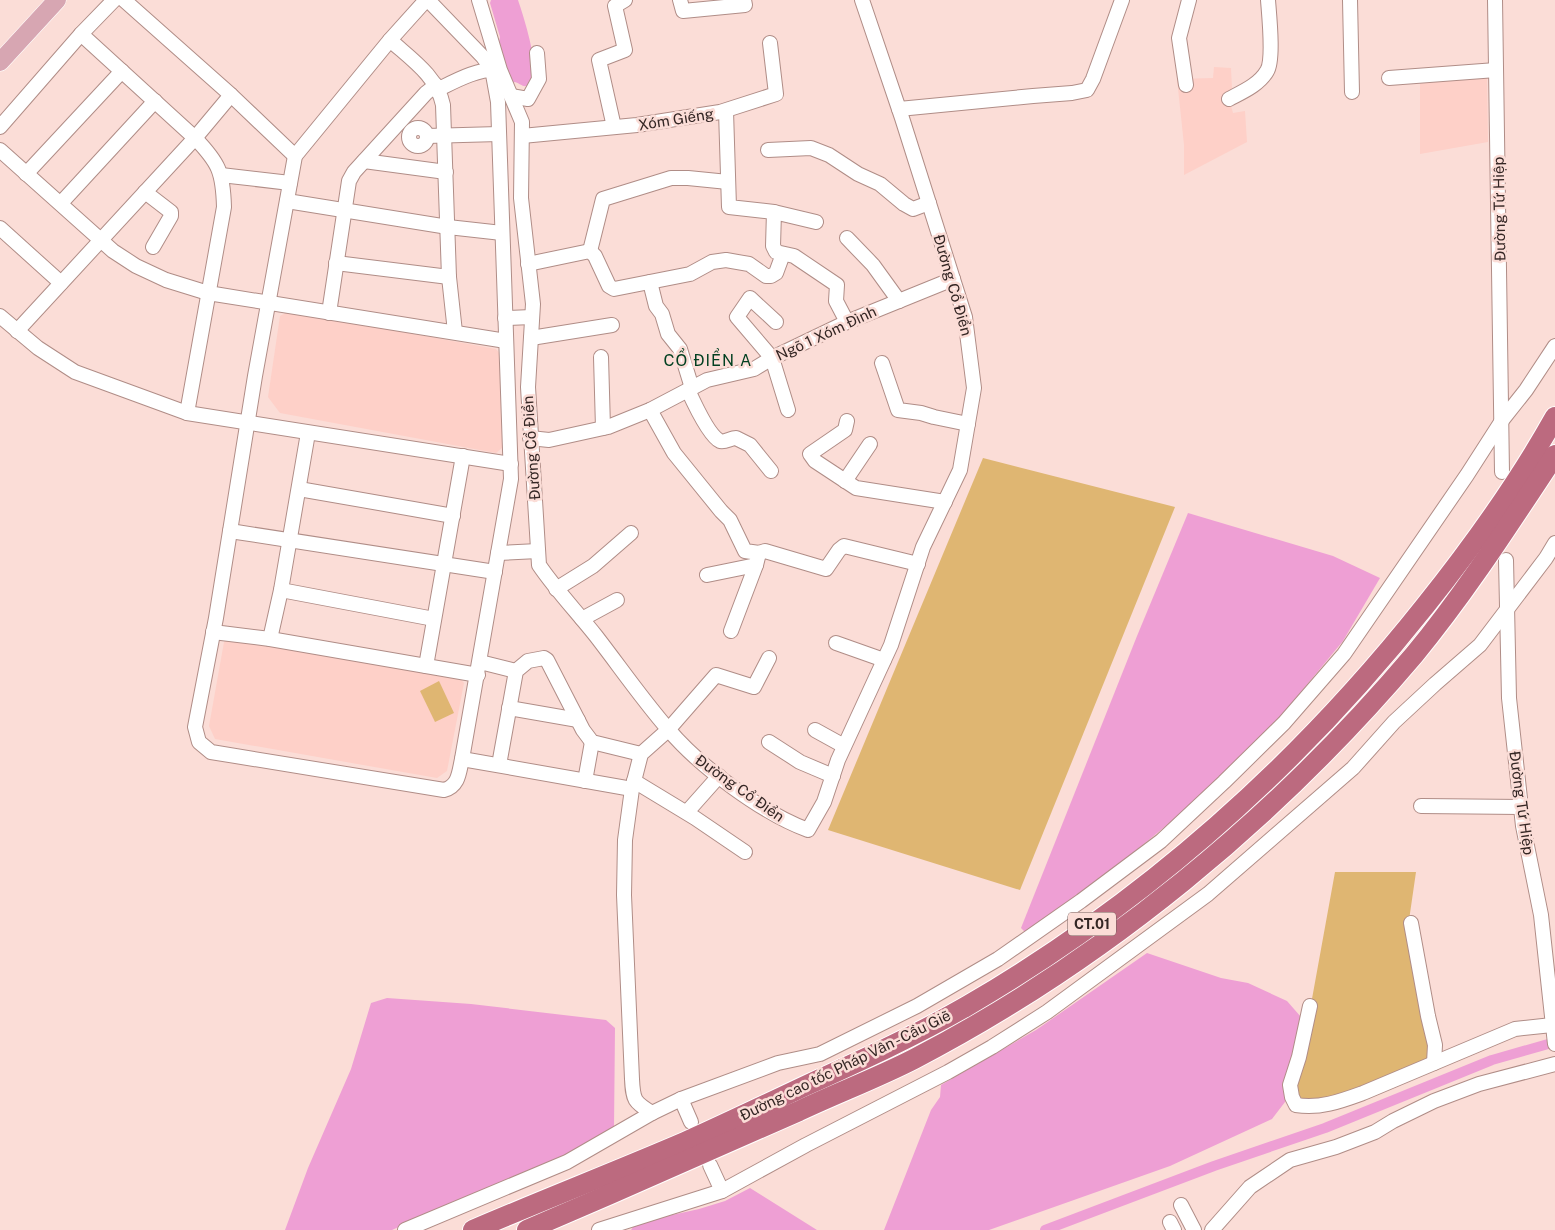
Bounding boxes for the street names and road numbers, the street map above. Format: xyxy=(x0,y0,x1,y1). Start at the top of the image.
street label: Xóm Giếng xyxy=(637,105,715,133)
street label: Đường Tứ Hiệp xyxy=(1490,156,1508,262)
street label: Đường Cổ Điển xyxy=(930,232,976,338)
street label: Ngõ 1 Xóm Đình xyxy=(773,302,879,364)
street label: Đường Cổ Điển xyxy=(519,395,543,501)
street label: Đường Tứ Hiệp xyxy=(1506,750,1538,856)
street label: Đường Cổ Điển xyxy=(692,751,788,825)
road number: CT.01 xyxy=(1068,912,1116,936)
street label: Đường cao tốc Pháp Vân - Cầu Giẽ xyxy=(737,1006,953,1124)

